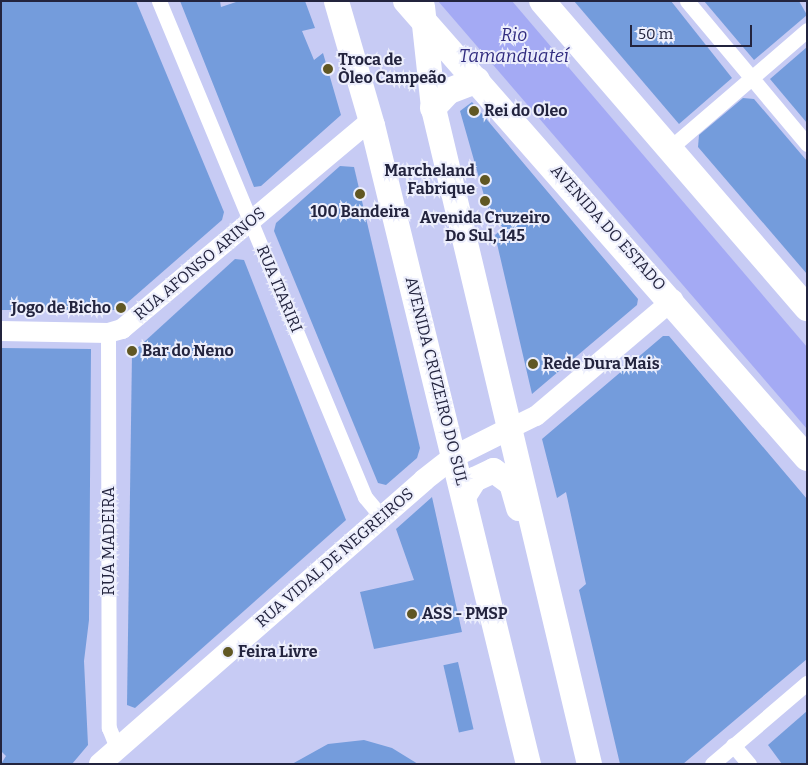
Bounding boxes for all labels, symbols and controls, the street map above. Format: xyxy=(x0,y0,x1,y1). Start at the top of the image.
scale bar xyxy=(633,15,756,47)
water label: Rio Tamanduateí xyxy=(459,25,569,68)
text: 50 m xyxy=(638,25,673,43)
place label: Troca de Òleo Campeão xyxy=(338,50,446,88)
marker: Troca de Òleo Campeão xyxy=(322,63,334,75)
place label: Rei do Oleo xyxy=(484,101,568,121)
marker: Rei do Oleo xyxy=(468,105,480,117)
place label: Marcheland Fabrique xyxy=(384,161,475,199)
street label: AVENIDA DO ESTADO xyxy=(547,161,669,295)
marker: Marcheland Fabrique xyxy=(479,174,491,186)
marker: 100 Bandeira xyxy=(354,188,366,200)
marker: Avenida Cruzeiro Do Sul, 145 xyxy=(479,195,491,207)
place label: 100 Bandeira xyxy=(310,202,410,222)
street label: RUA AFONSO ARINOS xyxy=(130,203,270,325)
place label: Avenida Cruzeiro Do Sul, 145 xyxy=(420,208,550,246)
street label: RUA ITARIRI xyxy=(252,243,306,335)
street label: AVENIDA CRUZEIRO DO SUL xyxy=(401,275,471,487)
place label: Jogo de Bicho xyxy=(11,298,111,318)
marker: Jogo de Bicho xyxy=(115,302,127,314)
place label: Bar do Neno xyxy=(142,341,234,361)
marker: Bar do Neno xyxy=(126,345,138,357)
place label: Rede Dura Mais xyxy=(543,354,660,374)
marker: Rede Dura Mais xyxy=(527,358,539,370)
street label: RUA VIDAL DE NEGREIROS xyxy=(252,484,418,632)
street label: RUA MADEIRA xyxy=(99,486,119,596)
place label: ASS - PMSP xyxy=(422,604,508,624)
marker: ASS - PMSP xyxy=(406,608,418,620)
place label: Feira Livre xyxy=(238,642,317,662)
marker: Feira Livre xyxy=(222,646,234,658)

